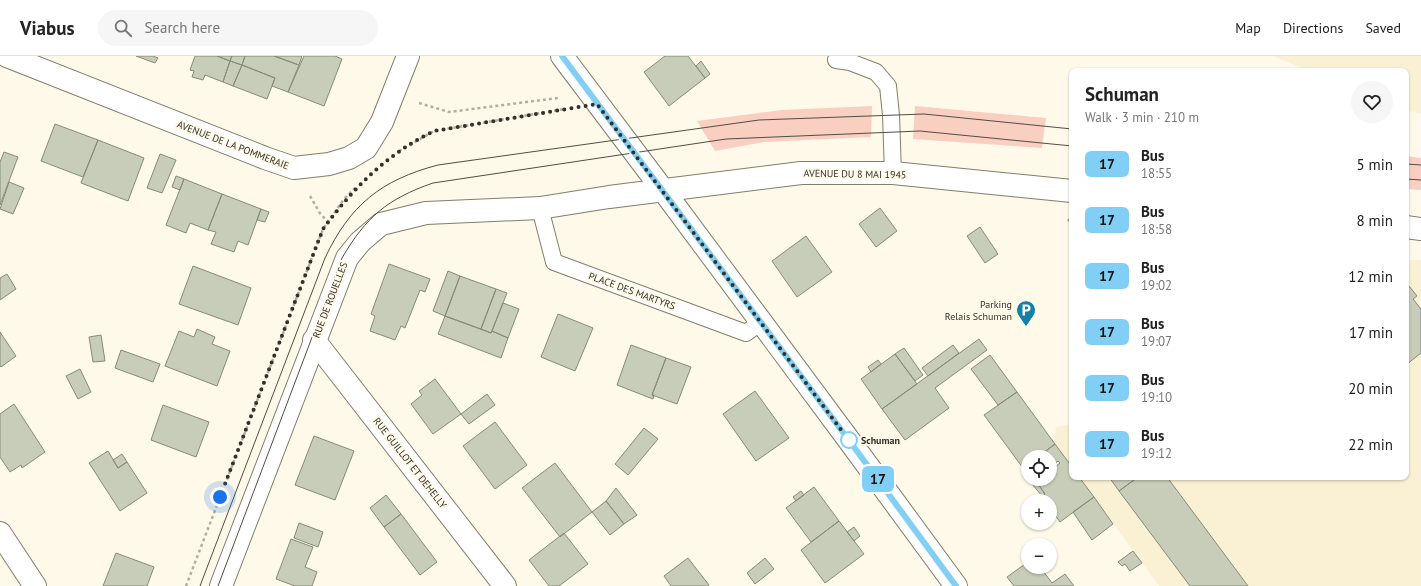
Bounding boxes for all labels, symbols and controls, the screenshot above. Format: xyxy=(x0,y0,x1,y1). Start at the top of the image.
search box xyxy=(98,10,378,46)
text: Viabus xyxy=(20,16,74,40)
icon: search xyxy=(112,17,134,39)
text: Search here xyxy=(144,18,220,37)
text: Map xyxy=(1235,19,1261,37)
text: Directions xyxy=(1283,19,1343,37)
text: Saved xyxy=(1365,19,1401,37)
button: heart xyxy=(1351,81,1393,123)
text: Schuman xyxy=(1085,82,1159,106)
text: Walk · 3 min · 210 m xyxy=(1085,109,1199,126)
street label: AVENUE DE LA POMMERAIE xyxy=(175,118,291,172)
text: Bus xyxy=(1141,146,1164,165)
text: 17 xyxy=(1099,155,1115,173)
text: 5 min xyxy=(1356,155,1393,174)
text: 18:55 xyxy=(1141,165,1172,182)
street label: AVENUE DU 8 MAI 1945 xyxy=(804,167,906,181)
text: Bus xyxy=(1141,202,1164,221)
text: 17 xyxy=(1099,211,1115,229)
text: 8 min xyxy=(1356,211,1393,230)
text: 18:58 xyxy=(1141,221,1172,238)
text: Bus xyxy=(1141,258,1164,277)
street label: RUE DE ROUELLES xyxy=(310,260,350,340)
text: 17 xyxy=(1099,267,1115,285)
text: 12 min xyxy=(1348,267,1393,286)
street label: PLACE DES MARTYRS xyxy=(587,269,677,313)
text: 19:02 xyxy=(1141,277,1172,294)
place label: Parking Relais Schuman xyxy=(945,298,1012,323)
parking icon: Parking Relais Schuman xyxy=(1015,299,1037,327)
text: Bus xyxy=(1141,314,1164,333)
text: 17 xyxy=(1099,323,1115,341)
text: 17 min xyxy=(1349,323,1393,342)
text: 19:07 xyxy=(1141,333,1172,350)
text: Bus xyxy=(1141,370,1164,389)
text: 17 xyxy=(1099,379,1115,397)
text: 20 min xyxy=(1348,379,1393,398)
text: 19:10 xyxy=(1141,389,1172,406)
street label: RUE GUILLOT ET DEHELLY xyxy=(370,415,450,511)
text: Bus xyxy=(1141,426,1164,445)
marker: Schuman xyxy=(840,431,858,449)
place label: Schuman xyxy=(861,434,900,447)
text: 17 xyxy=(1099,435,1115,453)
text: 22 min xyxy=(1348,435,1393,454)
text: 19:12 xyxy=(1141,445,1172,462)
map controls xyxy=(1021,450,1057,574)
button: locate xyxy=(1021,450,1057,486)
line badge: 17 xyxy=(860,466,896,492)
text: 17 xyxy=(870,470,886,488)
your location xyxy=(210,487,230,507)
button: + xyxy=(1021,494,1057,530)
button: − xyxy=(1021,538,1057,574)

